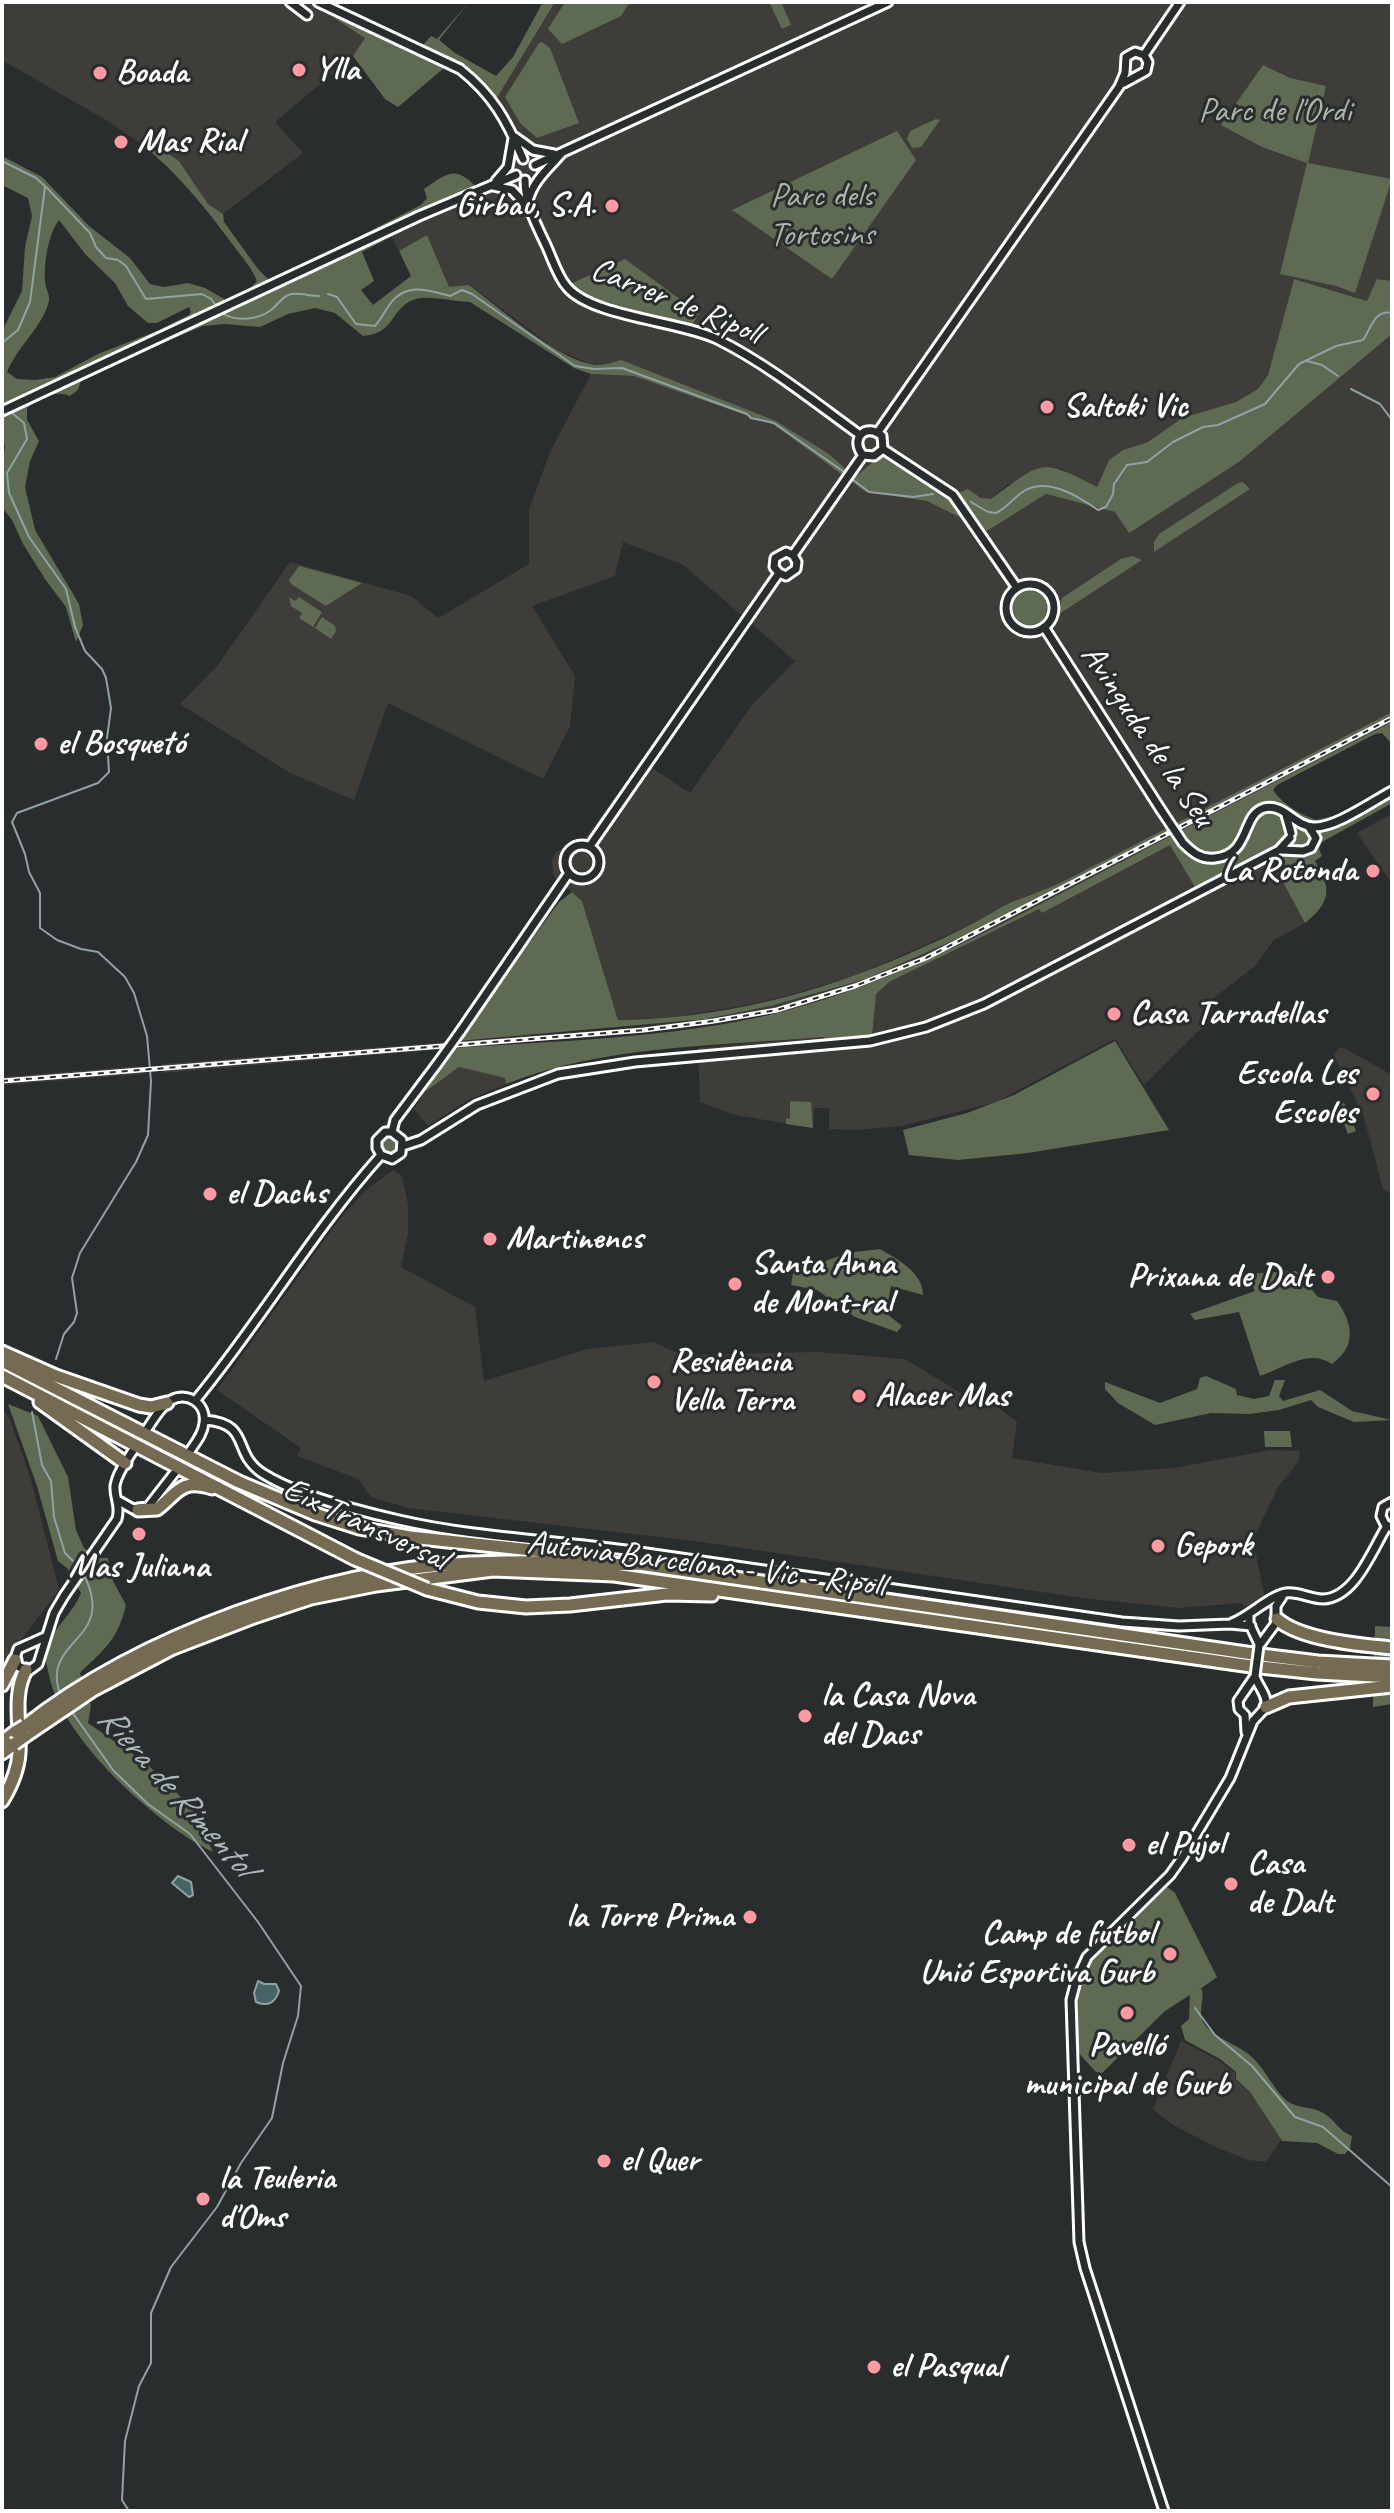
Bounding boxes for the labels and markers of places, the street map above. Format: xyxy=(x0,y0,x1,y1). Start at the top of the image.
place label: Ylla xyxy=(315,50,359,90)
place label: Boada xyxy=(116,53,188,93)
marker: Ylla xyxy=(290,61,308,79)
marker: Boada xyxy=(91,64,109,82)
place label: Mas Rial xyxy=(137,122,242,162)
marker: Mas Rial xyxy=(112,133,130,151)
place label: Girbau, S.A. xyxy=(456,186,596,226)
marker: Girbau, S.A. xyxy=(603,197,621,215)
place label: Saltoki Vic xyxy=(1063,387,1188,427)
marker: Saltoki Vic xyxy=(1038,398,1056,416)
place label: el Bosquetó xyxy=(57,724,185,764)
marker: el Bosquetó xyxy=(32,735,50,753)
place label: La Rotonda xyxy=(1222,851,1357,891)
marker: La Rotonda xyxy=(1364,862,1382,880)
place label: Casa Tarradellas xyxy=(1130,994,1326,1034)
marker: Casa Tarradellas xyxy=(1105,1005,1123,1023)
place label: Escola Les Escoles xyxy=(1236,1054,1357,1134)
marker: Escola Les Escoles xyxy=(1364,1085,1382,1103)
place label: el Dachs xyxy=(226,1174,327,1214)
marker: el Dachs xyxy=(201,1185,219,1203)
place label: Martinencs xyxy=(506,1219,643,1259)
marker: Martinencs xyxy=(481,1230,499,1248)
place label: Santa Anna de Mont-ral xyxy=(751,1244,895,1324)
place label: Prixana de Dalt xyxy=(1128,1257,1312,1297)
marker: Prixana de Dalt xyxy=(1319,1268,1337,1286)
marker: Santa Anna de Mont-ral xyxy=(726,1275,744,1293)
place label: Residència Vella Terra xyxy=(670,1342,794,1422)
marker: Residència Vella Terra xyxy=(645,1373,663,1391)
place label: Alacer Mas xyxy=(875,1376,1010,1416)
marker: Alacer Mas xyxy=(850,1387,868,1405)
marker: Mas Juliana xyxy=(130,1525,148,1543)
place label: Gepork xyxy=(1174,1526,1252,1566)
marker: Gepork xyxy=(1149,1537,1167,1555)
place label: Mas Juliana xyxy=(69,1547,209,1587)
place label: la Casa Nova del Dacs xyxy=(821,1676,975,1756)
marker: la Casa Nova del Dacs xyxy=(796,1707,814,1725)
place label: el Pujol xyxy=(1145,1825,1224,1865)
marker: el Pujol xyxy=(1120,1836,1138,1854)
place label: Casa de Dalt xyxy=(1247,1844,1333,1924)
marker: Casa de Dalt xyxy=(1222,1875,1240,1893)
place label: la Torre Prima xyxy=(566,1897,734,1937)
marker: la Torre Prima xyxy=(741,1908,759,1926)
place label: Camp de futbol Unió Esportiva Gurb xyxy=(919,1914,1154,1994)
marker: Camp de futbol Unió Esportiva Gurb xyxy=(1161,1945,1179,1963)
marker: Pavelló municipal de Gurb xyxy=(1118,2004,1136,2022)
place label: Pavelló municipal de Gurb xyxy=(1024,2026,1230,2106)
place label: el Quer xyxy=(620,2141,699,2181)
marker: el Quer xyxy=(595,2152,613,2170)
place label: la Teuleria d'Oms xyxy=(219,2159,335,2238)
marker: la Teuleria d'Oms xyxy=(194,2190,212,2208)
place label: el Pasqual xyxy=(890,2347,1003,2387)
marker: el Pasqual xyxy=(865,2358,883,2376)

